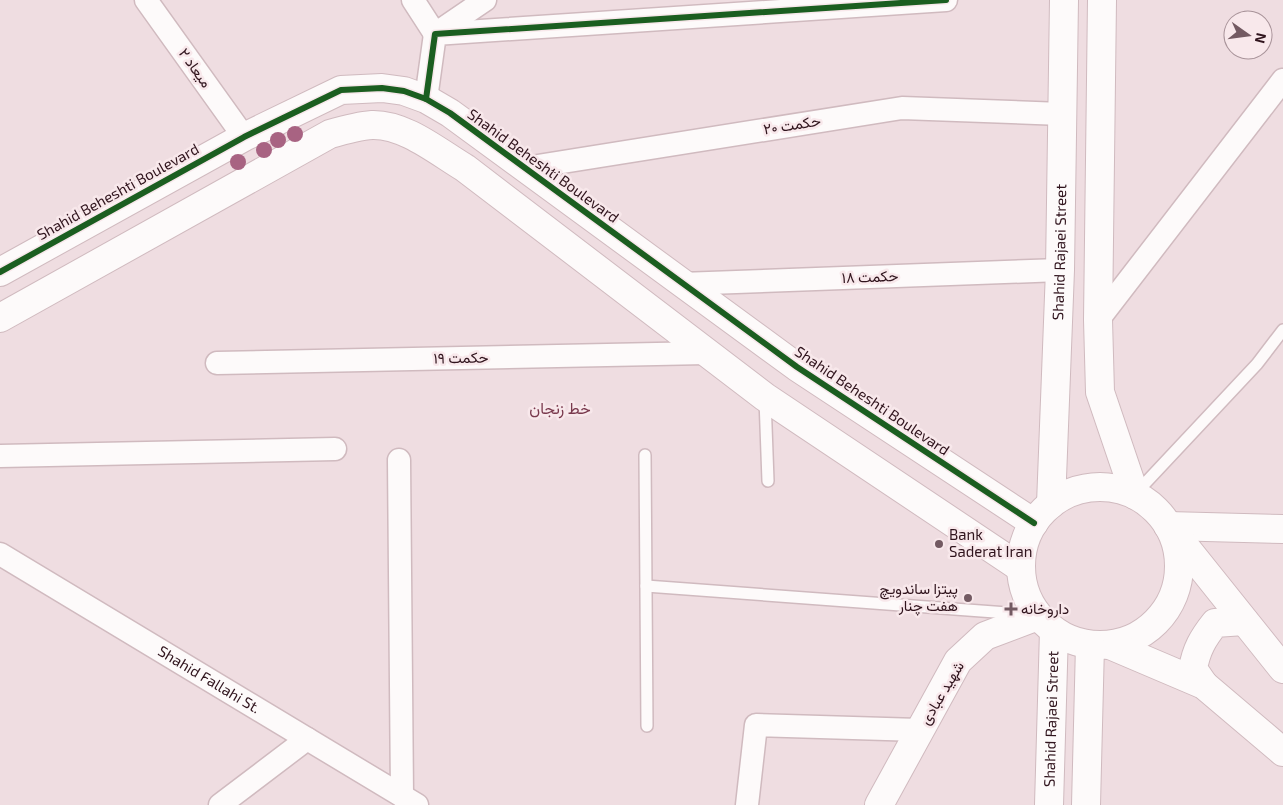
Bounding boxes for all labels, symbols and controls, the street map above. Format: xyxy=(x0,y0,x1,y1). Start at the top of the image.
north arrow xyxy=(1223,10,1273,60)
text: N xyxy=(1252,31,1271,45)
street label: میعاد ۲ xyxy=(175,44,216,91)
street label: Shahid Beheshti Boulevard xyxy=(465,104,623,226)
street label: حکمت ۲۰ xyxy=(762,111,822,137)
street label: Shahid Beheshti Boulevard xyxy=(33,139,202,243)
street label: Shahid Rajaei Street xyxy=(1048,184,1069,321)
street label: حکمت ۱۸ xyxy=(841,266,899,286)
street label: Shahid Beheshti Boulevard xyxy=(792,342,953,459)
street label: حکمت ۱۹ xyxy=(433,348,489,366)
district label: خط زنجان xyxy=(529,398,591,419)
place label: Bank Saderat Iran xyxy=(949,525,1033,560)
marker: Bank Saderat Iran xyxy=(933,538,945,550)
place label: پیتزا ساندویچ هفت چنار xyxy=(880,579,958,616)
marker: پیتزا ساندویچ هفت چنار xyxy=(962,592,974,604)
place label: داروخانه xyxy=(1021,599,1069,618)
marker: داروخانه xyxy=(1005,603,1017,615)
street label: Shahid Fallahi St. xyxy=(155,641,264,717)
street label: Shahid Rajaei Street xyxy=(1040,650,1061,787)
street label: شهید عبادی xyxy=(915,657,969,728)

